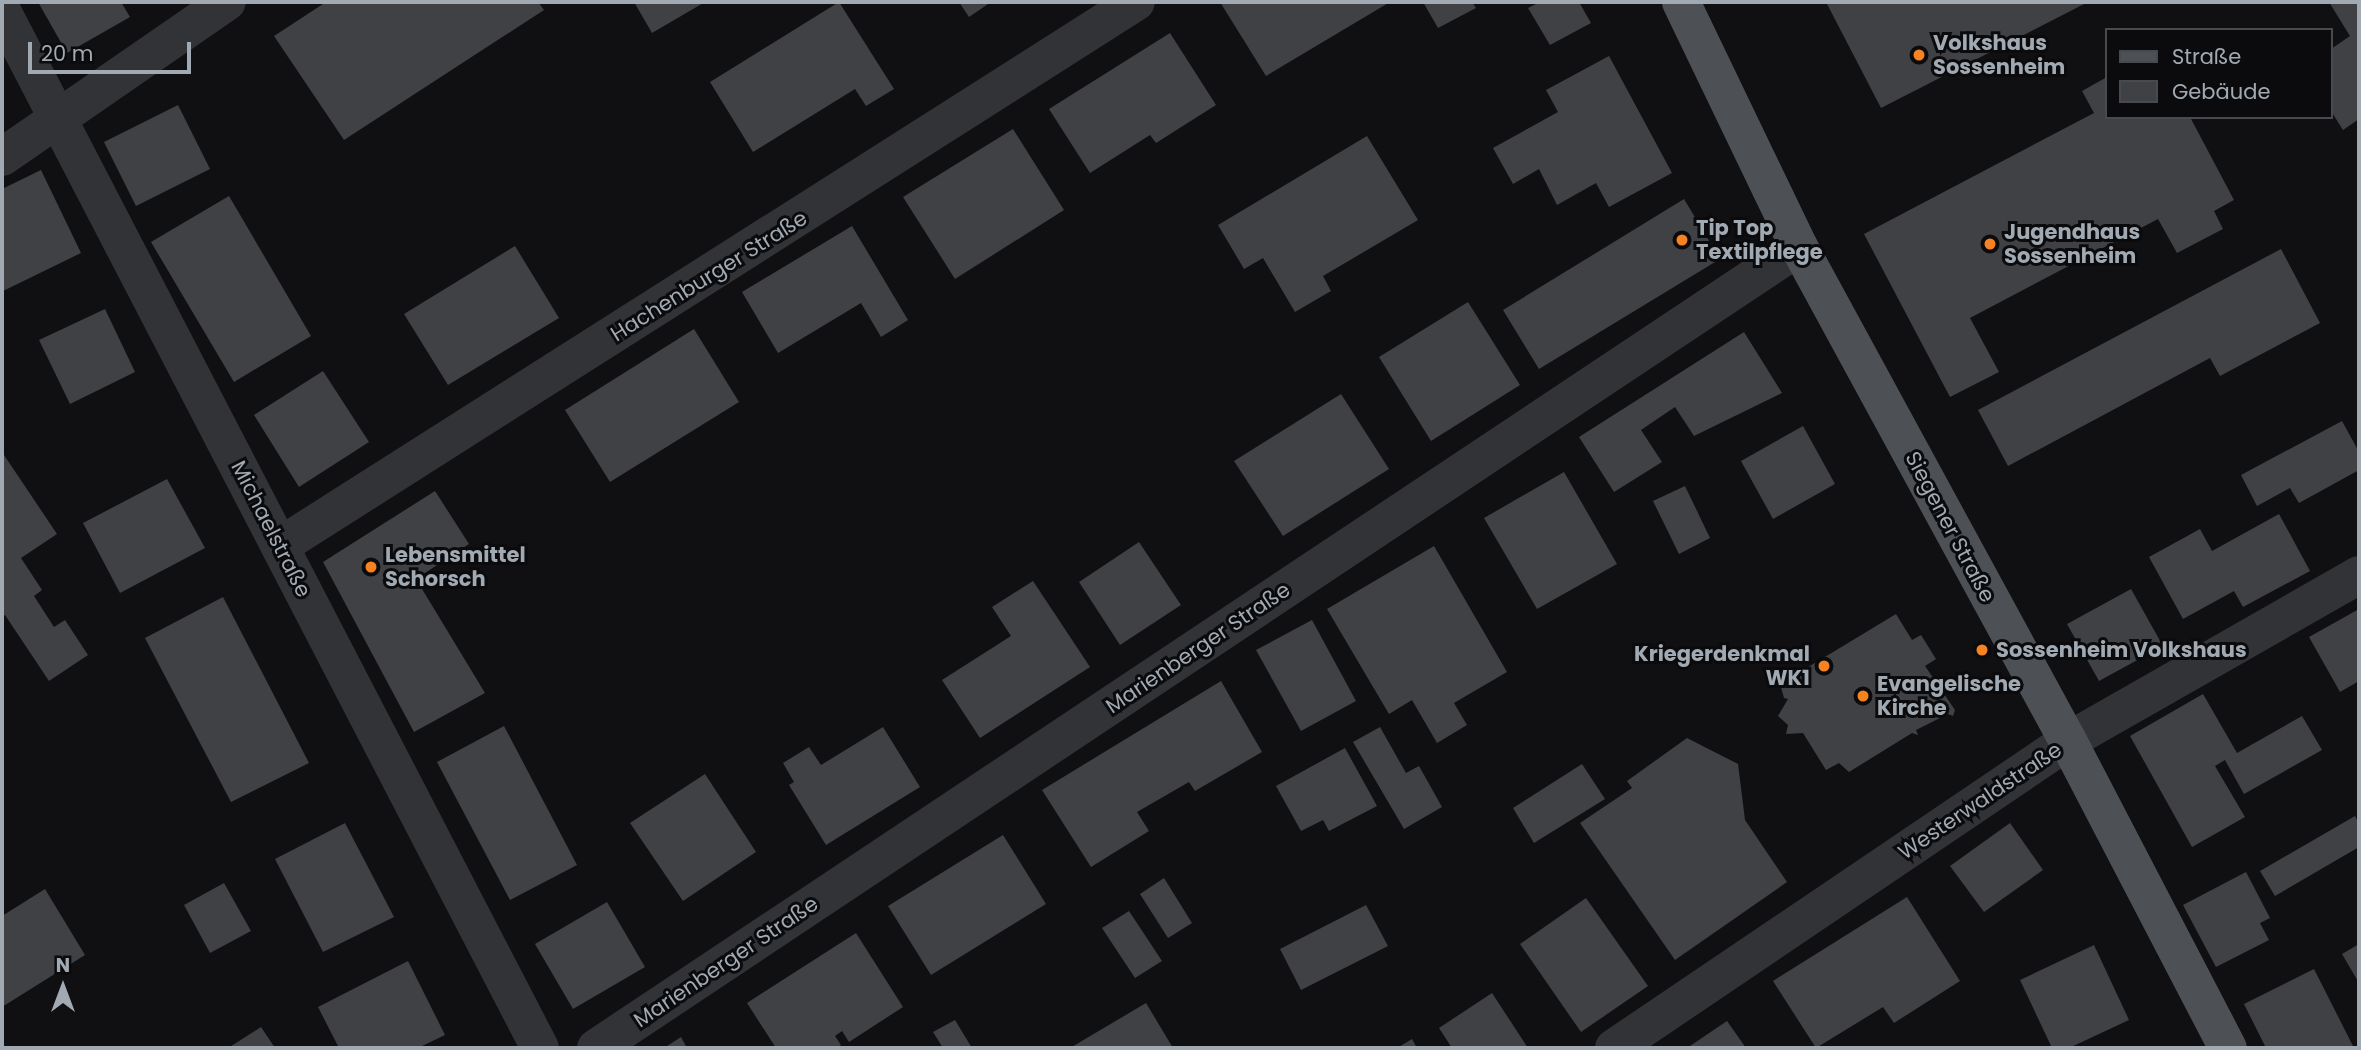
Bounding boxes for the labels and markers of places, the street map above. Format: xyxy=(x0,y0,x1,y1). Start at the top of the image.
place label: Volkshaus Sossenheim xyxy=(1933,30,2065,80)
marker: Volkshaus Sossenheim xyxy=(1911,47,1927,63)
place label: Tip Top Textilpflege xyxy=(1696,215,1823,265)
place label: Jugendhaus Sossenheim xyxy=(2004,219,2140,269)
marker: Tip Top Textilpflege xyxy=(1674,232,1690,248)
marker: Jugendhaus Sossenheim xyxy=(1982,236,1998,252)
place label: Lebensmittel Schorsch xyxy=(385,542,526,592)
marker: Lebensmittel Schorsch xyxy=(363,559,379,575)
place label: Sossenheim Volkshaus xyxy=(1996,637,2247,663)
place label: Kriegerdenkmal WK1 xyxy=(1634,641,1810,691)
marker: Sossenheim Volkshaus xyxy=(1974,642,1990,658)
marker: Kriegerdenkmal WK1 xyxy=(1816,658,1832,674)
place label: Evangelische Kirche xyxy=(1877,671,2021,721)
marker: Evangelische Kirche xyxy=(1855,688,1871,704)

